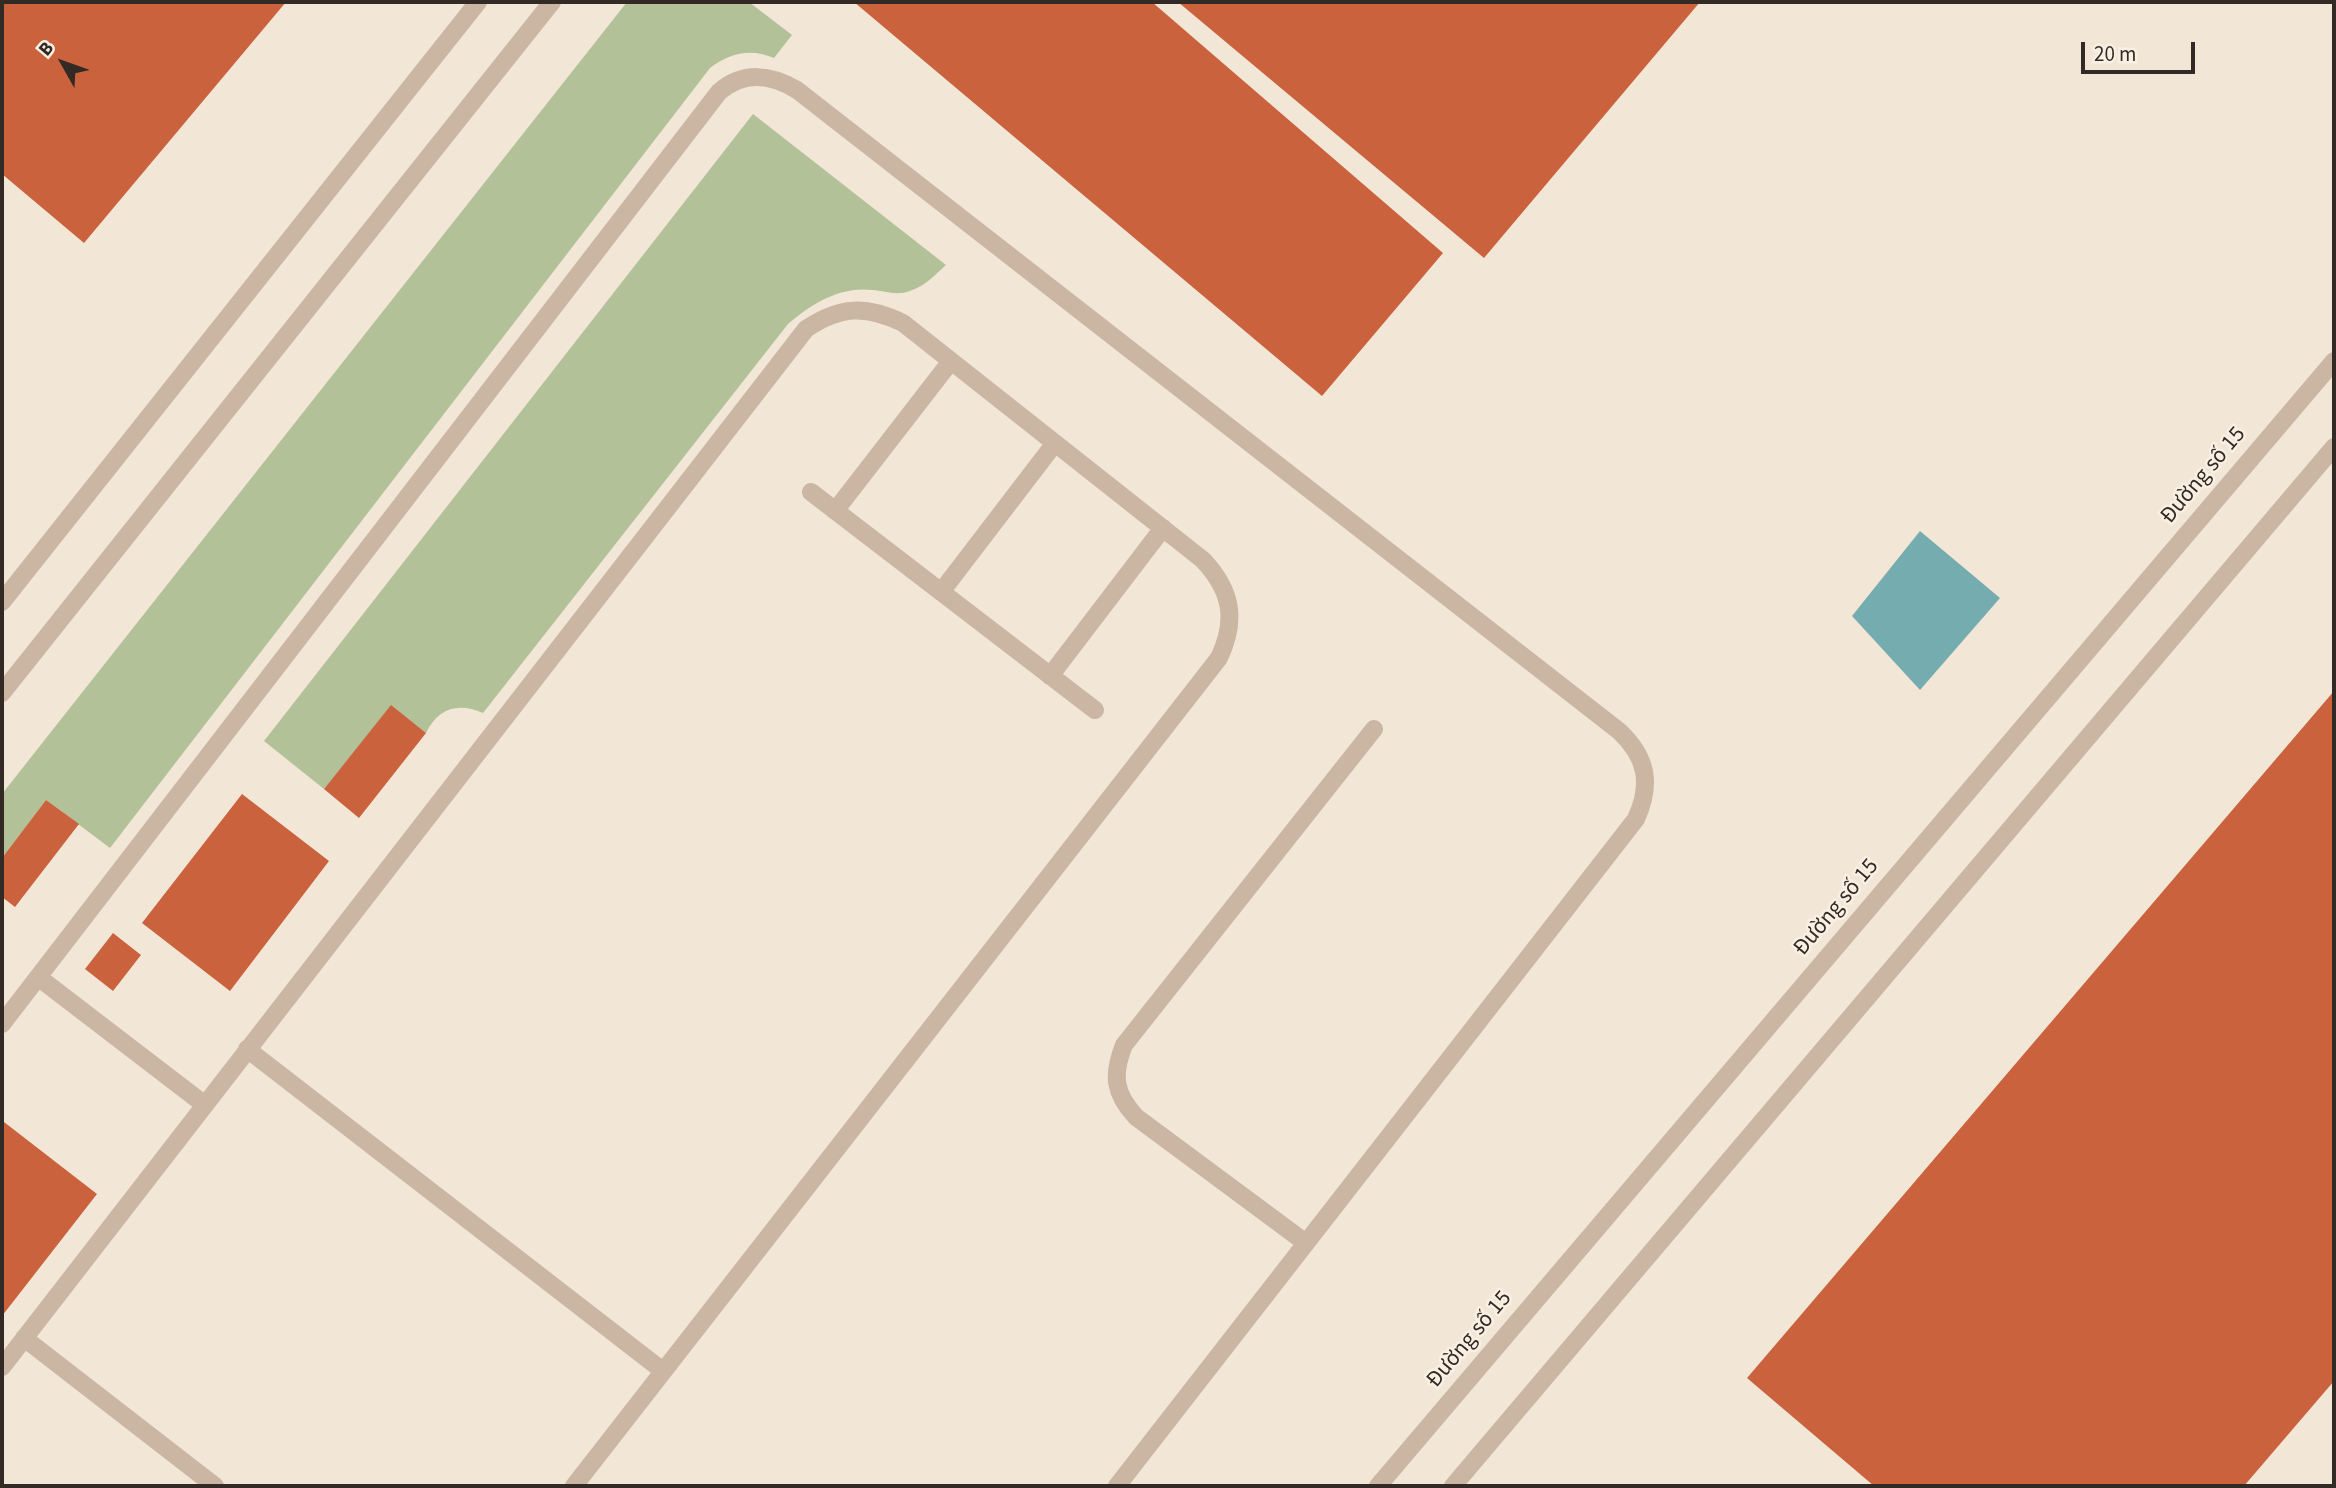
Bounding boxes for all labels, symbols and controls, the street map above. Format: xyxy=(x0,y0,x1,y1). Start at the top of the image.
north arrow xyxy=(28,28,98,98)
scale bar xyxy=(2084,28,2198,72)
text: B xyxy=(32,36,61,62)
text: 20 m xyxy=(2094,39,2136,69)
street label: Đường số 15 xyxy=(2156,422,2252,530)
street label: Đường số 15 xyxy=(1789,854,1885,962)
street label: Đường số 15 xyxy=(1422,1286,1518,1394)

